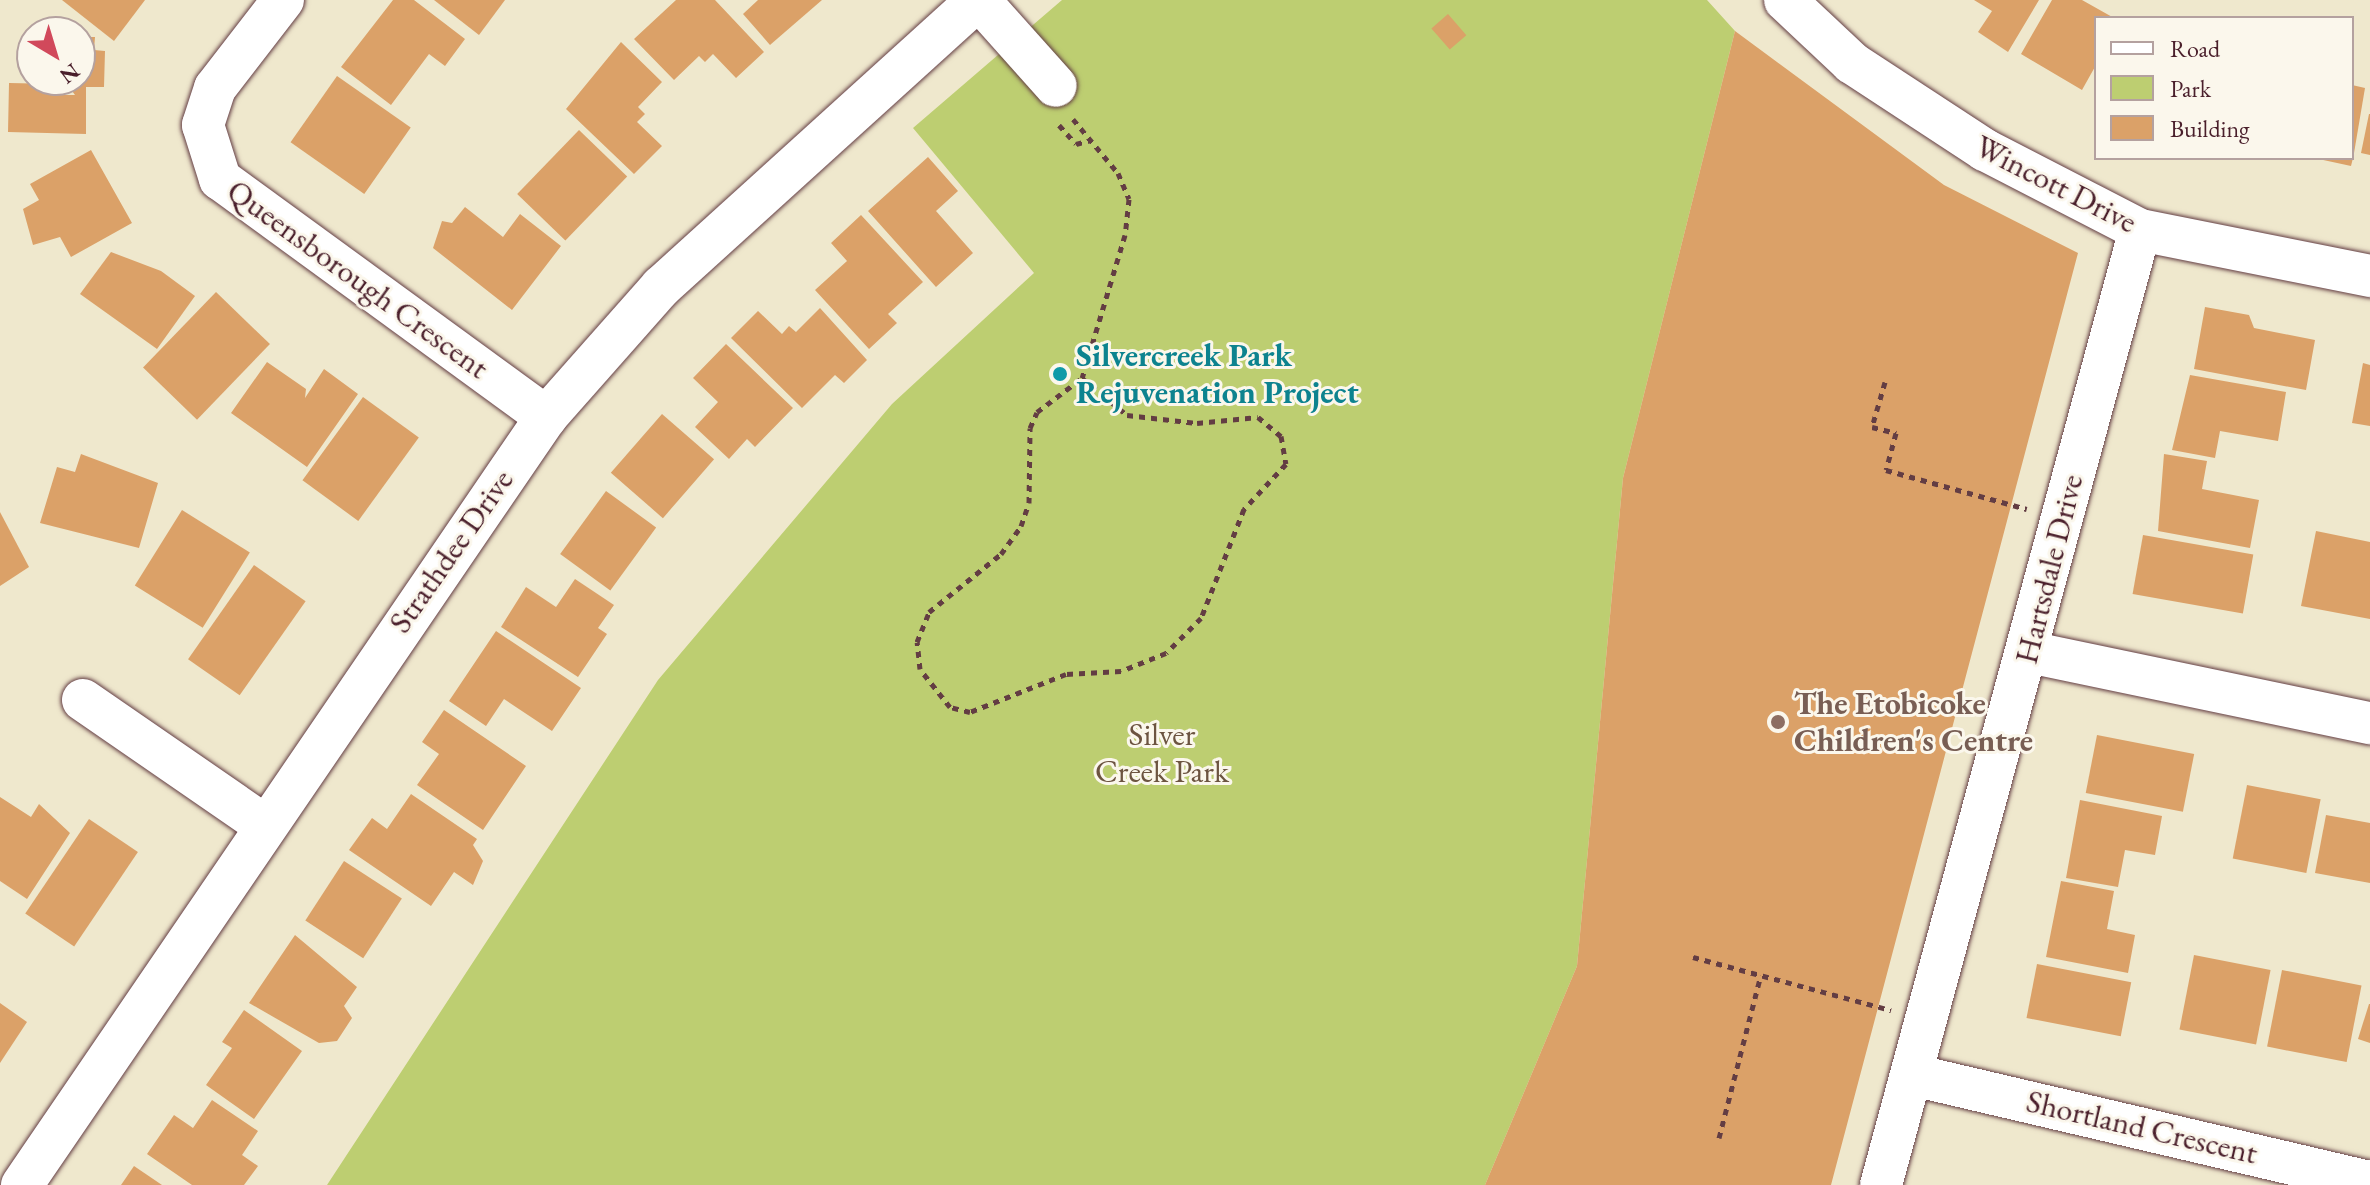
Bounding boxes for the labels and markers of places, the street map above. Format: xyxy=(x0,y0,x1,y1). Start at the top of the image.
place label: Silvercreek Park Rejuvenation Project xyxy=(1076,337,1359,412)
marker: Silvercreek Park Rejuvenation Project xyxy=(1051,365,1069,383)
place label: The Etobicoke Children's Centre xyxy=(1794,685,2033,760)
marker: The Etobicoke Children's Centre xyxy=(1769,713,1787,731)

